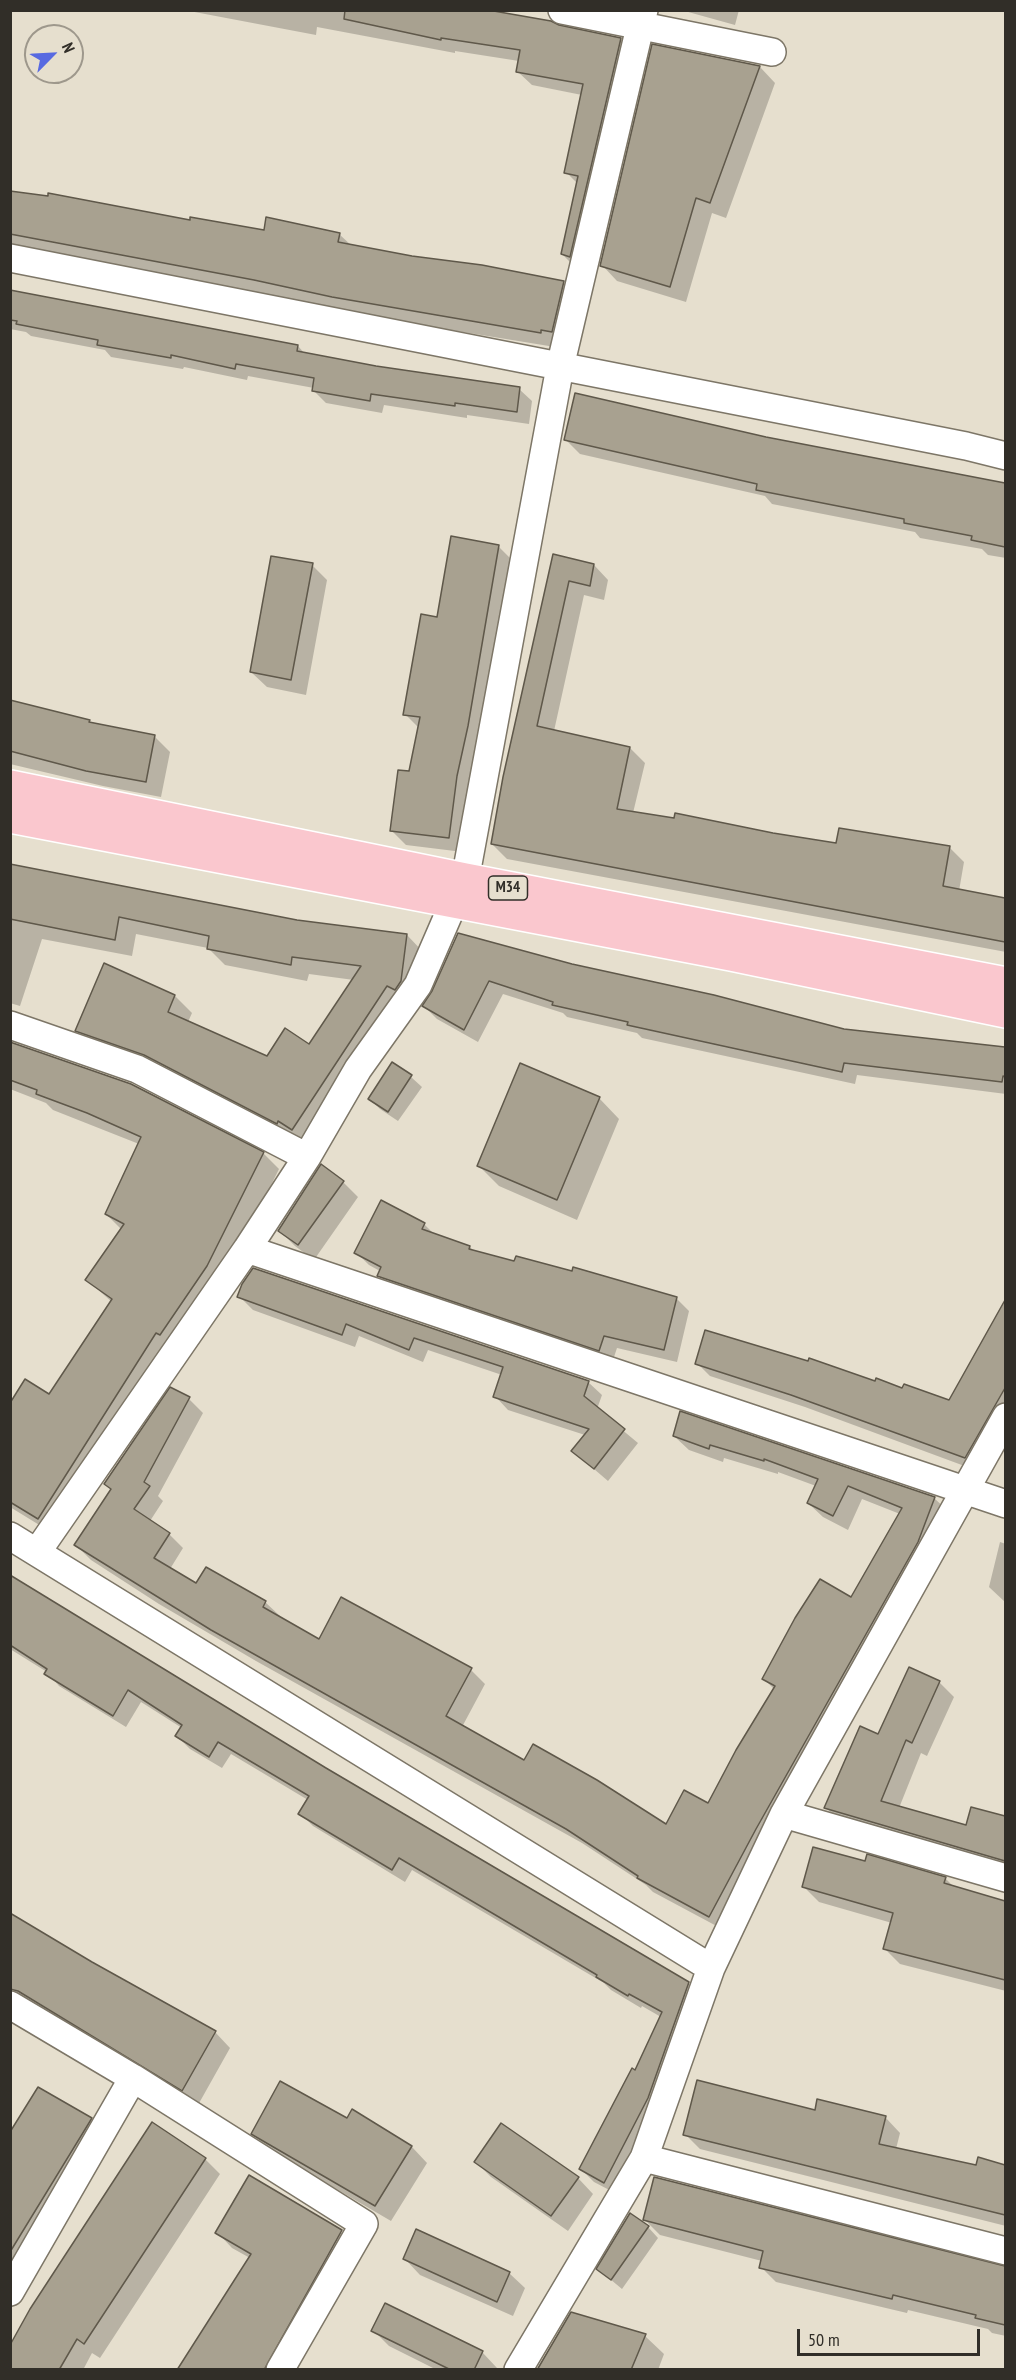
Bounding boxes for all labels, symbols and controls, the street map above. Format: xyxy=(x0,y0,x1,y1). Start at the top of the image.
north arrow xyxy=(24,24,84,84)
text: N xyxy=(58,39,80,55)
road number: M34 xyxy=(488,876,528,900)
scale bar xyxy=(800,2317,983,2355)
text: 50 m xyxy=(808,2328,840,2351)

